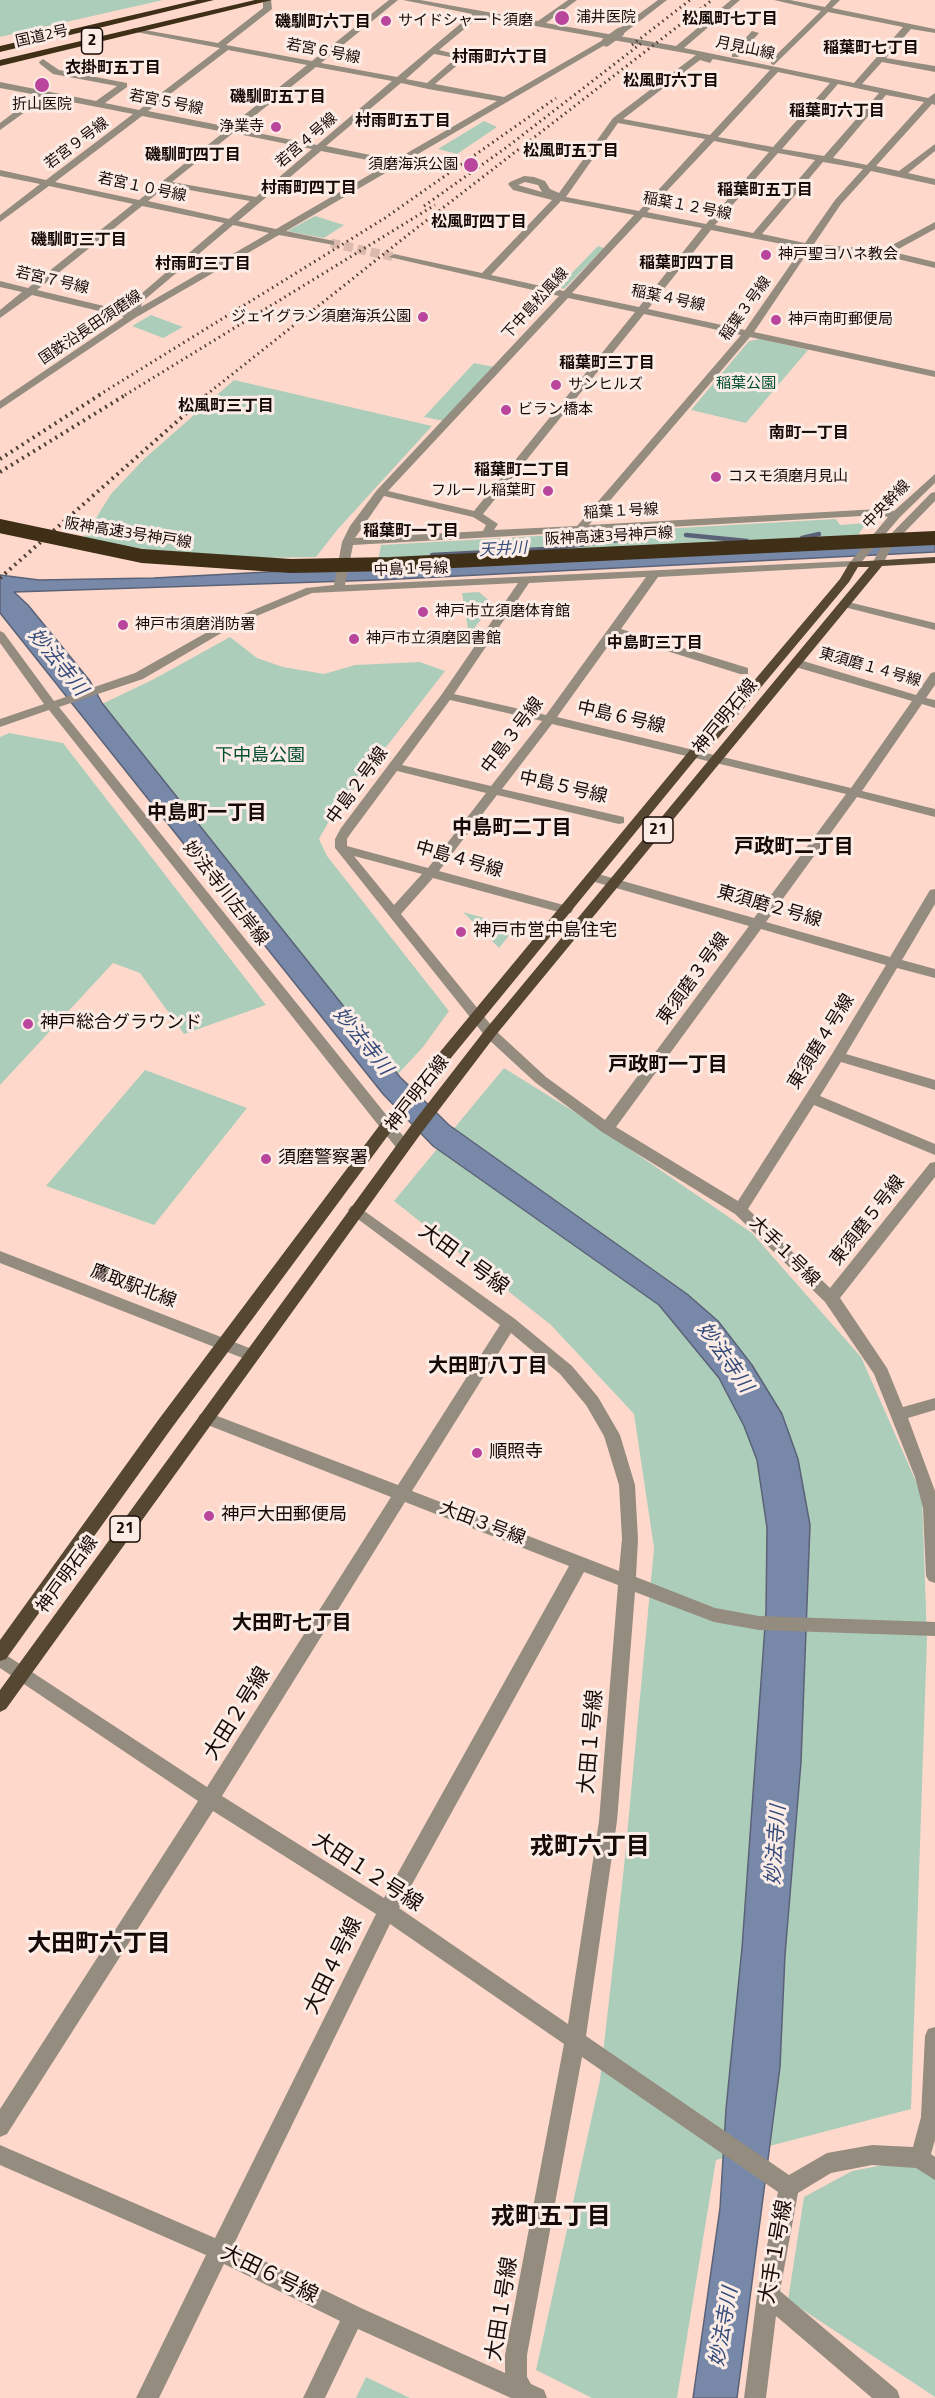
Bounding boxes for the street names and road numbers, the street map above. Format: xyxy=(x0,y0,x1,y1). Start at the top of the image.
street label: 国道2号 xyxy=(14,22,70,52)
road number: 2 xyxy=(82,28,103,54)
street label: 月見山線 xyxy=(714,34,776,64)
street label: 若宮６号線 xyxy=(284,36,362,68)
street label: 若宮５号線 xyxy=(127,87,205,119)
street label: 若宮４号線 xyxy=(273,110,341,172)
street label: 若宮９号線 xyxy=(42,114,112,174)
street label: 若宮１０号線 xyxy=(96,170,188,206)
street label: 稲葉１２号線 xyxy=(641,190,733,224)
street label: 若宮７号線 xyxy=(13,264,91,298)
street label: 下中島松風線 xyxy=(499,265,573,343)
street label: 稲葉３号線 xyxy=(717,273,775,345)
street label: 稲葉４号線 xyxy=(629,282,707,316)
street label: 国鉄沿長田須磨線 xyxy=(36,287,146,369)
street label: 中央幹線 xyxy=(860,477,914,533)
street label: 稲葉１号線 xyxy=(583,501,659,523)
street label: 阪神高速3号神戸線 xyxy=(63,515,193,553)
street label: 阪神高速3号神戸線 xyxy=(544,525,674,549)
street label: 中島１号線 xyxy=(373,560,449,580)
street label: 東須磨１４号線 xyxy=(817,645,923,691)
street label: 神戸明石線 xyxy=(689,675,763,759)
street label: 中島３号線 xyxy=(477,694,549,778)
street label: 中島６号線 xyxy=(575,697,667,739)
street label: 中島２号線 xyxy=(323,743,393,829)
street label: 中島５号線 xyxy=(517,767,609,809)
road number: 21 xyxy=(643,817,673,843)
street label: 中島４号線 xyxy=(413,837,505,883)
street label: 妙法寺川左岸線 xyxy=(178,838,272,950)
street label: 東須磨２号線 xyxy=(714,882,824,932)
street label: 東須磨３号線 xyxy=(654,929,734,1029)
street label: 東須磨４号線 xyxy=(784,990,860,1094)
street label: 神戸明石線 xyxy=(382,1052,454,1136)
street label: 東須磨５号線 xyxy=(826,1172,910,1270)
street label: 大手１号線 xyxy=(745,1213,823,1291)
street label: 大田１号線 xyxy=(413,1219,513,1301)
street label: 鷹取駅北線 xyxy=(87,1261,179,1313)
street label: 大田３号線 xyxy=(436,1498,528,1550)
road number: 21 xyxy=(110,1516,140,1542)
street label: 神戸明石線 xyxy=(33,1532,103,1618)
street label: 大田２号線 xyxy=(199,1663,277,1765)
street label: 大田１号線 xyxy=(575,1689,609,1795)
street label: 大田１２号線 xyxy=(307,1828,427,1918)
street label: 大田４号線 xyxy=(300,1913,368,2019)
street label: 大手１号線 xyxy=(755,2198,799,2306)
street label: 大田６号線 xyxy=(216,2241,322,2309)
street label: 大田１号線 xyxy=(482,2255,524,2363)

